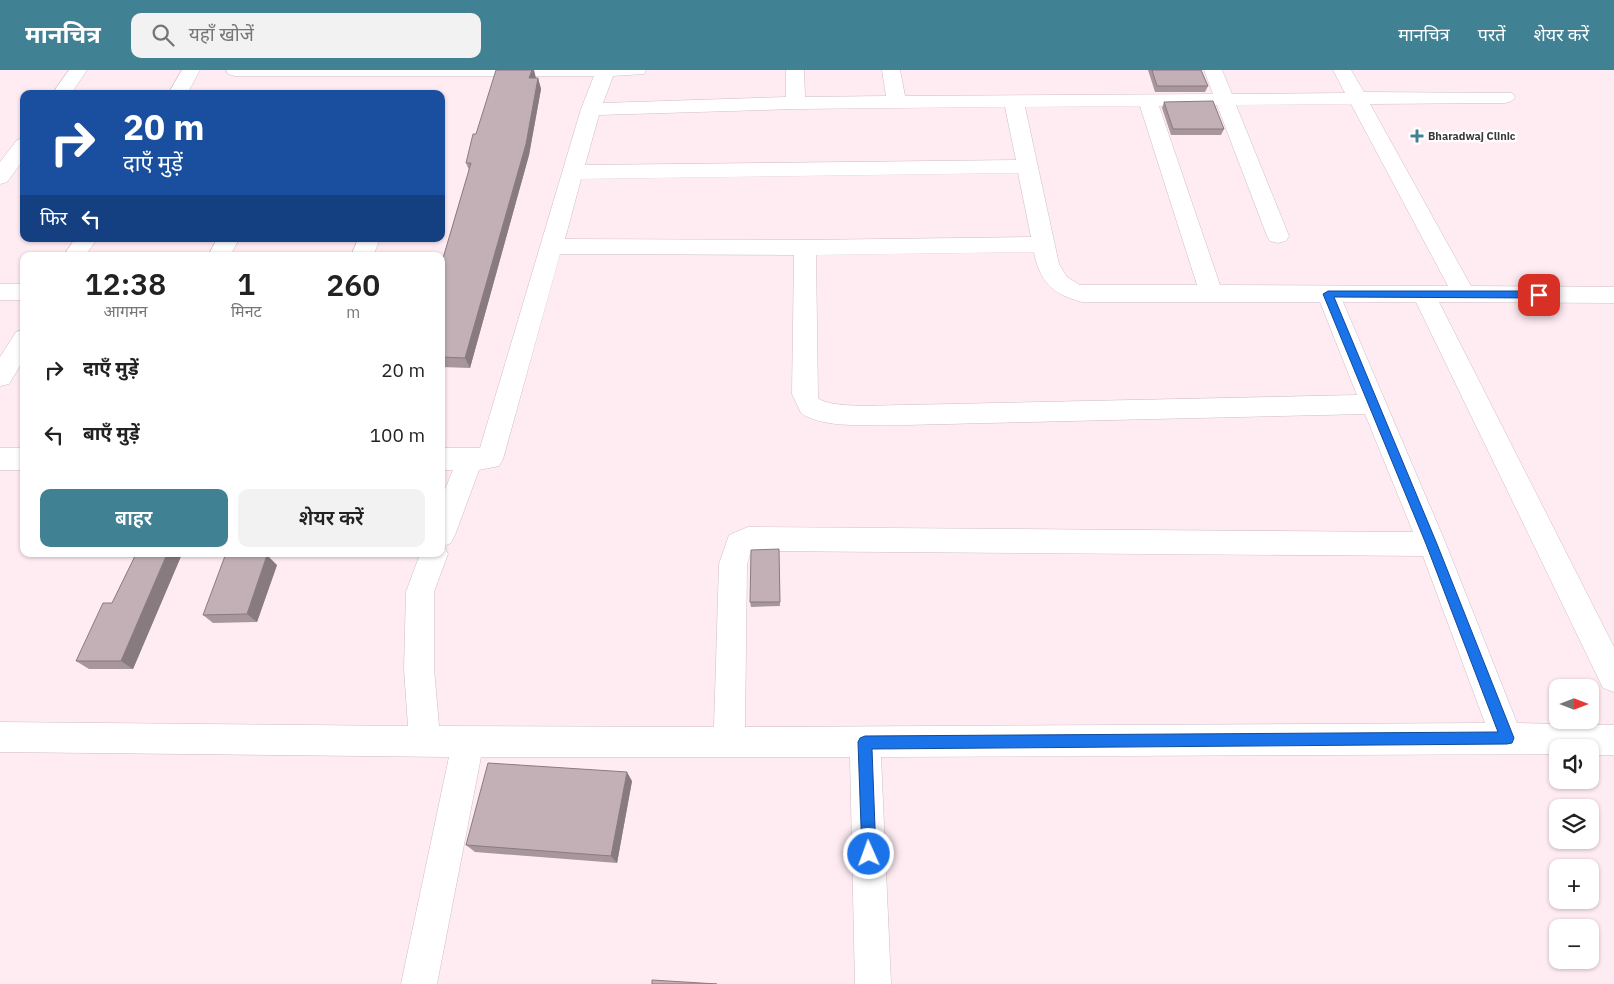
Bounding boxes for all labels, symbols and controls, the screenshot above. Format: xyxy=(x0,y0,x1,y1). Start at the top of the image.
search box xyxy=(131,13,481,58)
text: मानचित्र xyxy=(25,18,101,50)
icon: search xyxy=(149,21,177,49)
text: यहाँ खोजें xyxy=(189,22,254,46)
text: मानचित्र xyxy=(1398,23,1450,46)
text: परतें xyxy=(1478,23,1506,46)
text: शेयर करें xyxy=(1534,23,1589,46)
text: 20 m xyxy=(123,104,205,150)
icon: right xyxy=(40,110,105,175)
marker: Bharadwaj Clinic xyxy=(1410,129,1424,143)
place label: Bharadwaj Clinic xyxy=(1428,129,1516,143)
text: दाएँ मुड़ें xyxy=(123,148,183,177)
icon: left xyxy=(77,205,105,233)
text: फिर xyxy=(40,206,67,230)
text: 12:38 xyxy=(85,264,166,303)
text: 1 xyxy=(237,264,255,303)
text: 260 xyxy=(326,265,380,304)
pin xyxy=(1518,274,1560,316)
icon: arrive xyxy=(1525,281,1553,309)
text: आगमन xyxy=(104,301,147,321)
text: मिनट xyxy=(231,301,262,321)
text: m xyxy=(346,302,360,322)
icon: right xyxy=(40,356,68,384)
text: दाएँ मुड़ें xyxy=(83,356,139,380)
text: 20 m xyxy=(381,358,425,382)
icon: left xyxy=(40,421,68,449)
text: बाएँ मुड़ें xyxy=(83,421,140,445)
text: 100 m xyxy=(370,423,425,447)
button: बाहर xyxy=(40,489,228,547)
button: शेयर करें xyxy=(238,489,425,547)
north arrow xyxy=(1549,679,1599,729)
map controls xyxy=(1549,679,1599,969)
button: sound xyxy=(1549,739,1599,789)
button: layers xyxy=(1549,799,1599,849)
position arrow xyxy=(842,827,894,879)
button: + xyxy=(1549,859,1599,909)
button: − xyxy=(1549,919,1599,969)

